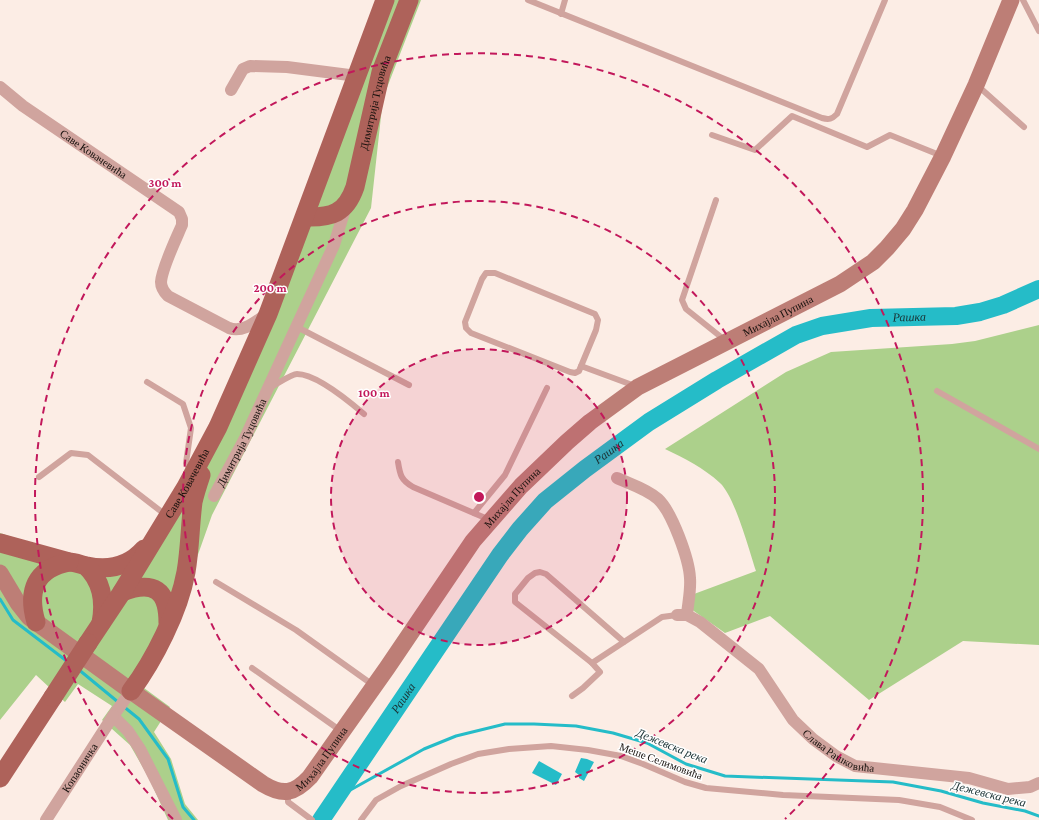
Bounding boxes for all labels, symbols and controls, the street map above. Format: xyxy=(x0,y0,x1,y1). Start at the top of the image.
street label: Димитрија Туцовића xyxy=(358,53,393,151)
street label: Саве Ковачевића xyxy=(58,127,129,181)
text: 300 m xyxy=(149,176,182,190)
text: 200 m xyxy=(253,281,287,295)
street label: Михајла Пупина xyxy=(741,293,815,339)
water label: Рашка xyxy=(891,310,926,325)
text: 100 m xyxy=(358,386,391,400)
street label: Димитрија Туцовића xyxy=(214,397,268,489)
water label: Рашка xyxy=(591,436,626,468)
street label: Саве Ковачевића xyxy=(163,446,211,520)
street label: Михајла Пупина xyxy=(482,465,543,530)
centre of rings xyxy=(472,490,486,504)
water label: Рашка xyxy=(388,680,418,717)
street label: Михајла Пупина xyxy=(293,724,350,793)
water label: Дежевска река xyxy=(633,725,710,767)
street label: Слава Рашковића xyxy=(800,727,875,774)
street label: Меше Селимовића xyxy=(618,740,704,782)
street label: Копаоничка xyxy=(59,741,100,795)
water label: Дежевска река xyxy=(950,778,1027,810)

